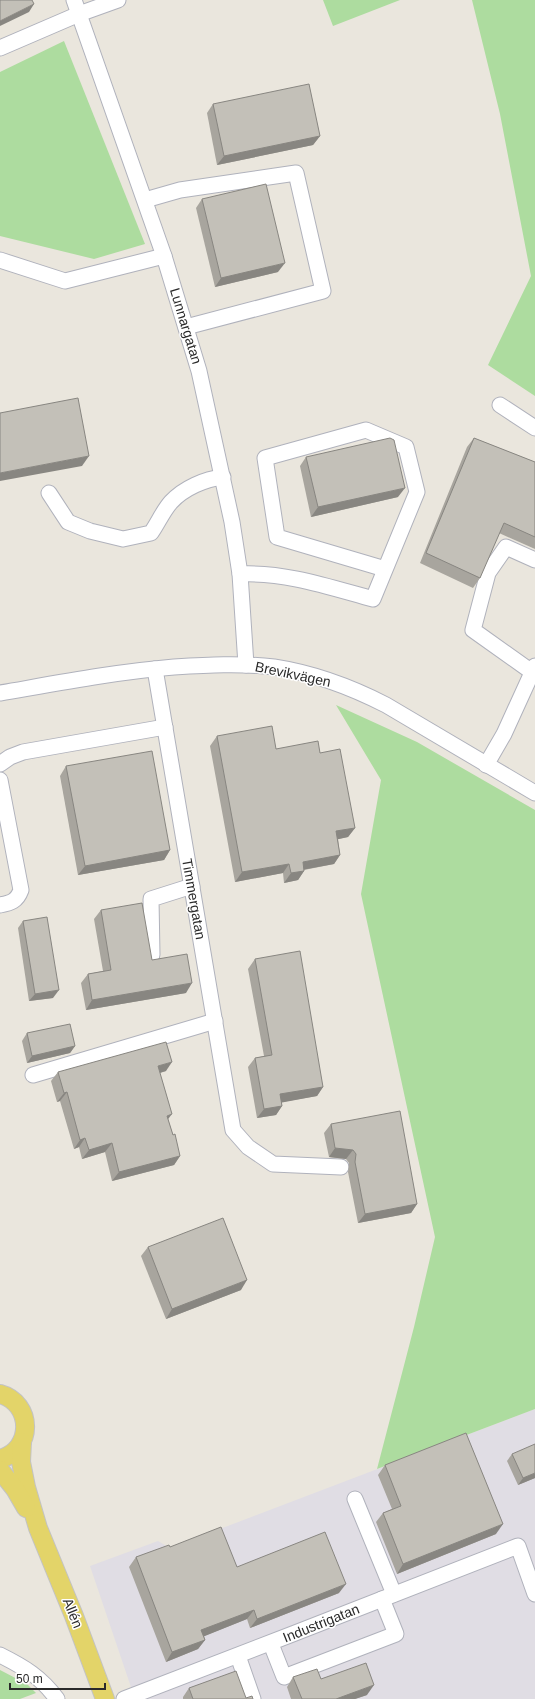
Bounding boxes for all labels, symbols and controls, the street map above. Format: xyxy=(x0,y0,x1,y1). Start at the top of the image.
street label: Lunnargatan xyxy=(167,286,205,366)
street label: Brevikvägen xyxy=(254,658,332,690)
street label: Timmergatan xyxy=(179,857,209,941)
street label: Allén xyxy=(60,1596,86,1630)
street label: Industrigatan xyxy=(280,1600,362,1646)
scale bar xyxy=(10,1665,105,1691)
text: 50 m xyxy=(16,1672,43,1686)

